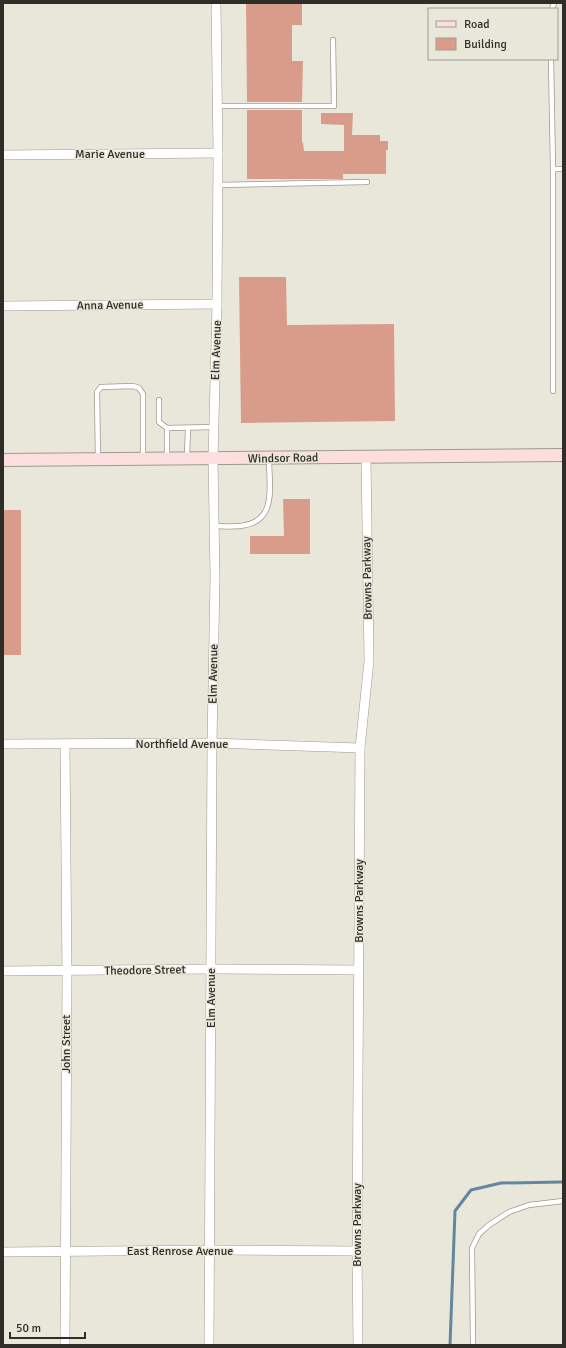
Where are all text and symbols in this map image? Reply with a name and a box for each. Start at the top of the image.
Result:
legend [428,8,558,60]
text: Road [464,17,490,32]
text: Building [464,37,507,52]
street label: Marie Avenue [75,147,145,162]
street label: Anna Avenue [77,297,143,314]
street label: Elm Avenue [208,320,225,380]
street label: Windsor Road [248,450,318,467]
street label: Browns Parkway [359,536,376,620]
street label: Elm Avenue [205,644,222,704]
street label: Northfield Avenue [136,737,228,752]
street label: Browns Parkway [352,859,367,943]
street label: Theodore Street [104,962,186,979]
street label: Elm Avenue [204,968,219,1028]
street label: John Street [59,1015,74,1073]
street label: Browns Parkway [350,1183,365,1267]
street label: East Renrose Avenue [127,1244,233,1259]
scale bar [10,1314,85,1340]
text: 50 m [16,1321,41,1336]

